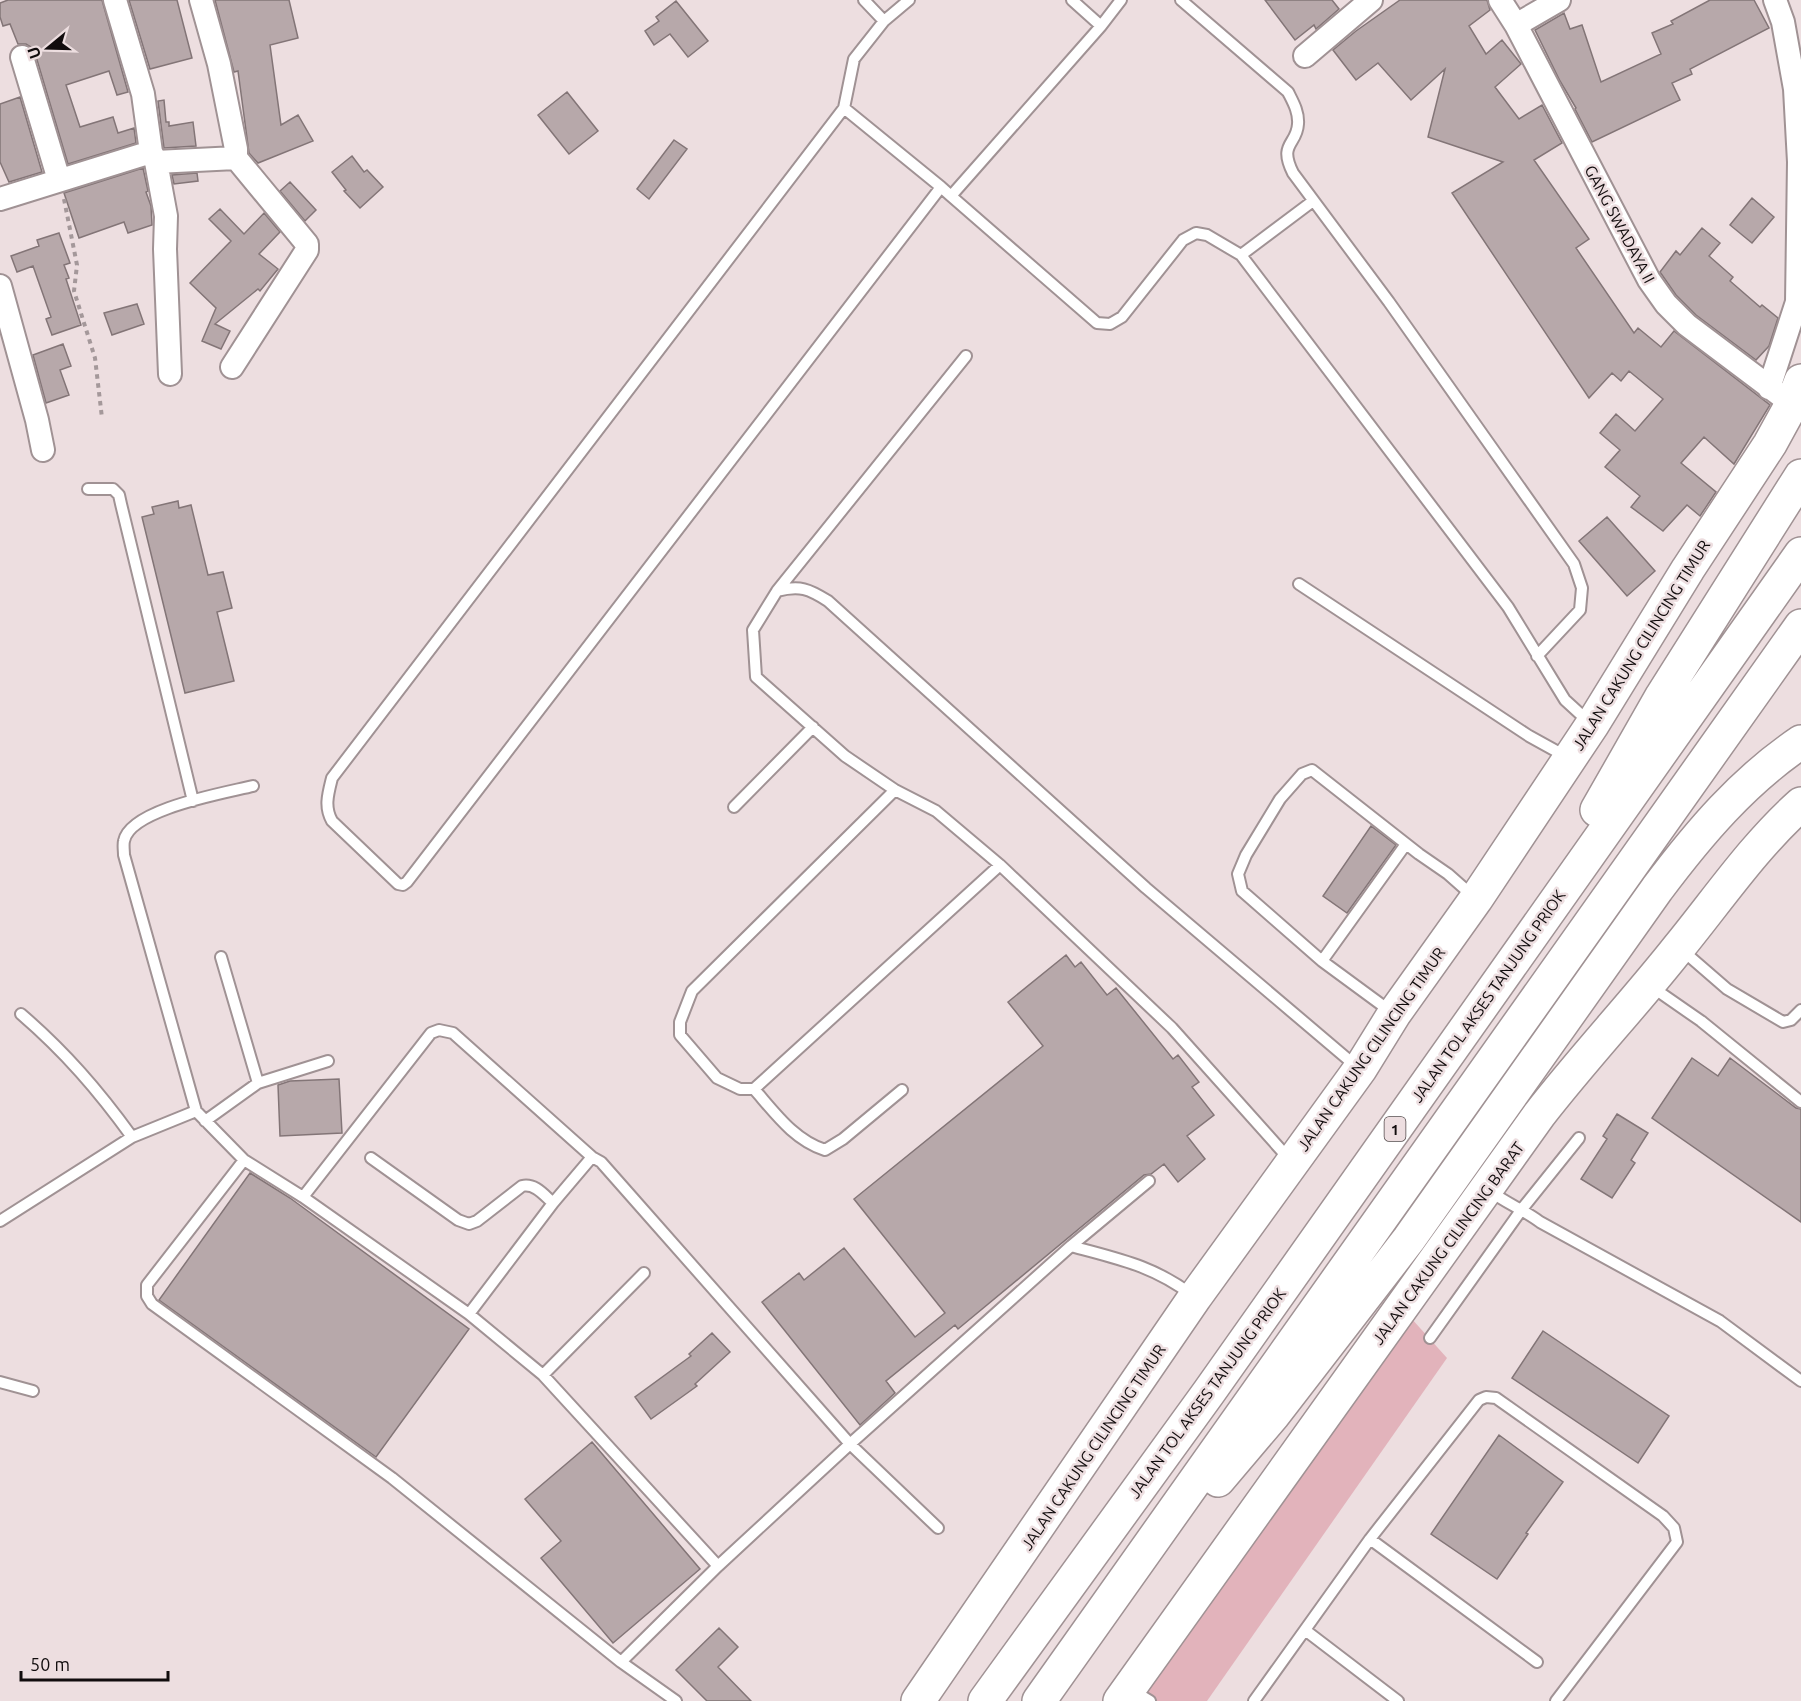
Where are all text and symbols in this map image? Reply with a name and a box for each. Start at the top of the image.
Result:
north arrow [18,18,78,78]
text: U [23,45,44,61]
street label: GANG SWADAYA II [1581,162,1659,286]
street label: JALAN CAKUNG CILINCING TIMUR [1569,537,1713,753]
street label: JALAN TOL AKSES TANJUNG PRIOK [1408,886,1569,1106]
street label: JALAN CAKUNG CILINCING TIMUR [1294,944,1448,1154]
road number: 1 [1384,1117,1406,1141]
street label: JALAN CAKUNG CILINCING BARAT [1368,1138,1528,1348]
street label: JALAN TOL AKSES TANJUNG PRIOK [1125,1284,1289,1501]
street label: JALAN CAKUNG CILINCING TIMUR [1017,1341,1169,1553]
scale bar [21,1644,168,1682]
text: 50 m [30,1654,70,1674]

